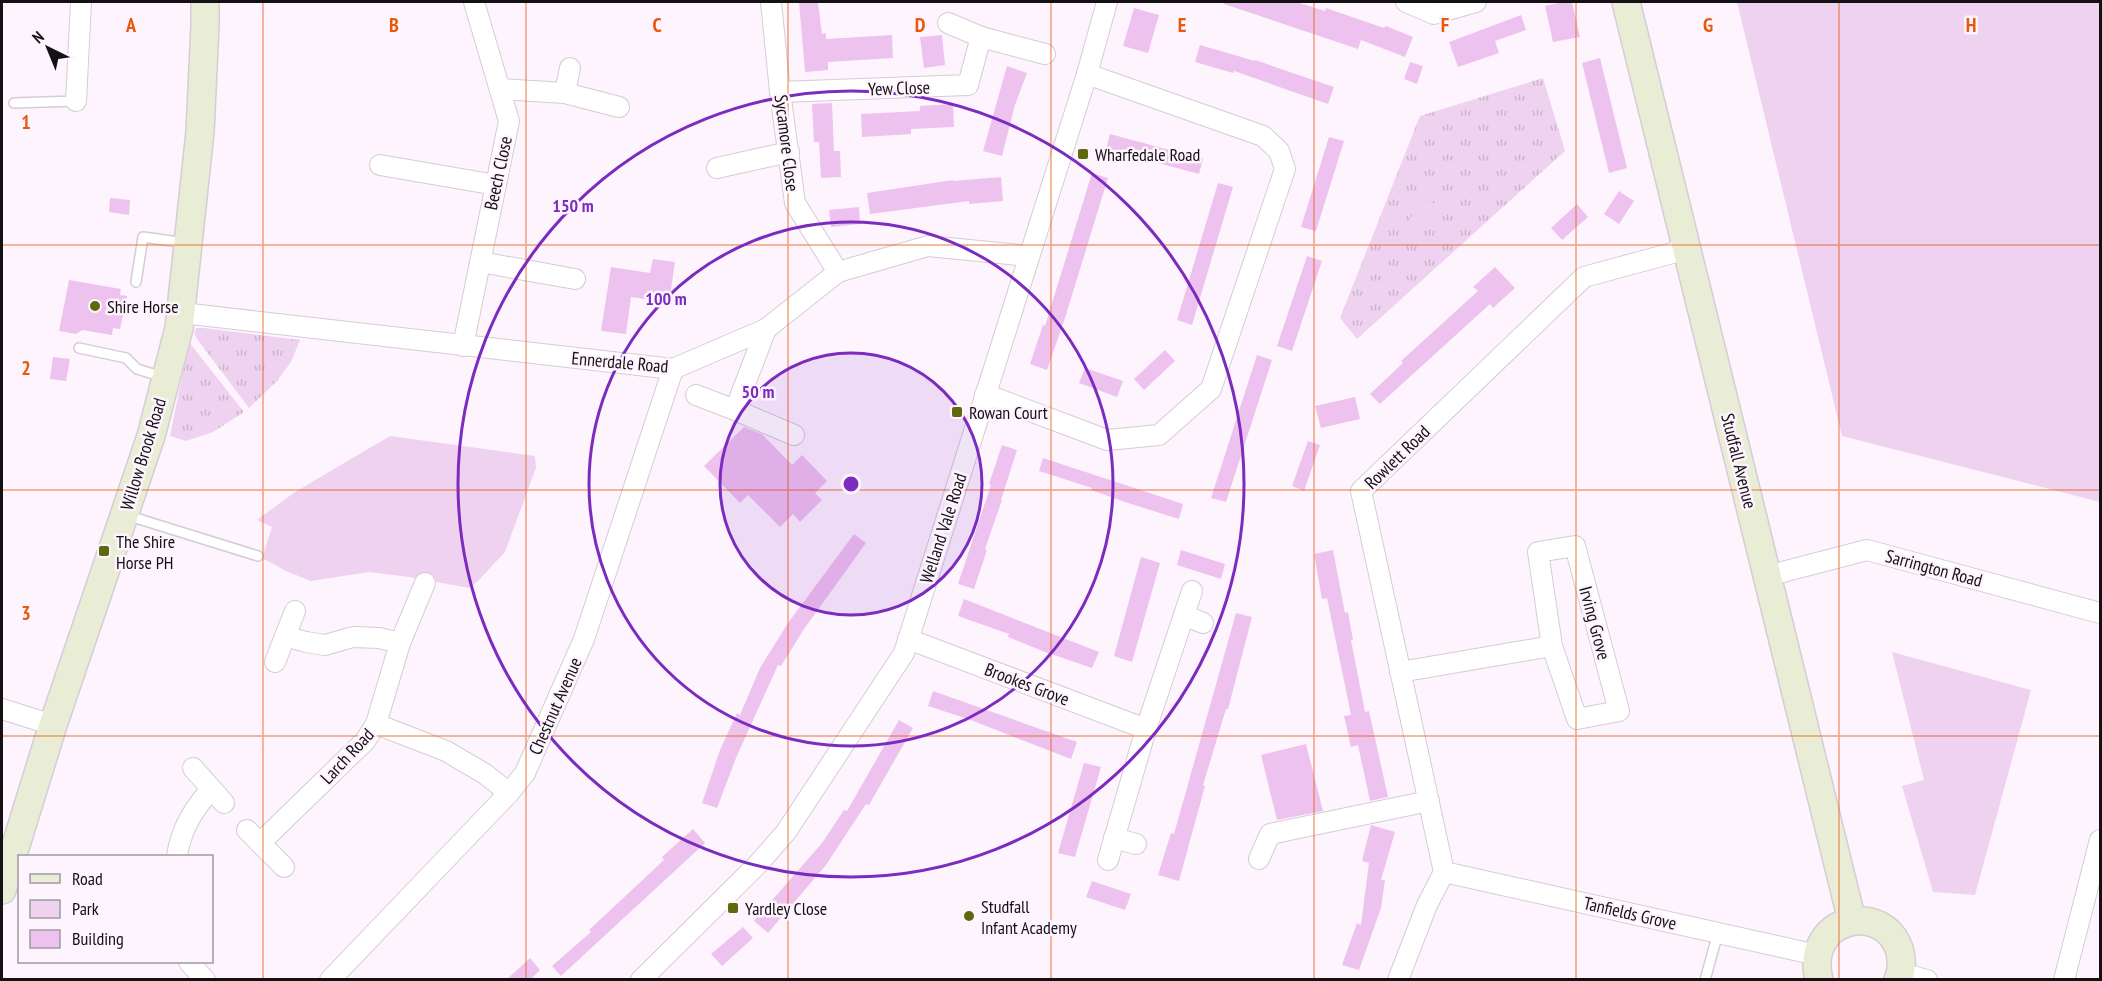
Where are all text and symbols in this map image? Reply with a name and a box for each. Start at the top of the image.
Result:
text: A [125,12,137,38]
text: B [389,12,399,38]
text: C [652,12,662,38]
text: D [915,12,926,38]
text: E [1178,12,1186,38]
text: F [1441,12,1449,38]
text: G [1703,12,1713,38]
text: H [1966,12,1976,38]
north arrow [18,18,78,78]
text: N [28,27,48,47]
street label: Yew Close [868,75,930,101]
street label: Sycamore Close [770,93,804,193]
text: 1 [21,109,31,135]
street label: Beech Close [479,134,517,212]
place label: Wharfedale Road [1095,143,1200,166]
marker: Wharfedale Road [1076,147,1090,161]
text: 150 m [552,194,594,217]
text: 100 m [645,287,687,310]
place label: Shire Horse [107,295,179,318]
marker: Shire Horse [88,299,102,313]
street label: Ennerdale Road [571,346,669,378]
text: 2 [21,355,31,381]
text: 50 m [742,380,774,403]
street label: Willow Brook Road [115,395,171,513]
place label: Rowan Court [969,401,1048,424]
marker: Rowan Court [950,405,964,419]
street label: Studfall Avenue [1716,411,1762,511]
street label: Rowlett Road [1359,420,1435,494]
street label: Welland Vale Road [914,470,972,586]
centre of rings [841,474,861,494]
place label: The Shire Horse PH [116,530,175,574]
marker: The Shire Horse PH [97,544,111,558]
street label: Sarrington Road [1883,544,1985,592]
street label: Irving Grove [1574,584,1616,662]
text: 3 [21,600,31,626]
street label: Chestnut Avenue [523,654,587,758]
street label: Brookes Grove [981,657,1073,711]
street label: Larch Road [315,723,379,789]
legend [18,855,213,963]
text: Road [72,867,103,890]
street label: Tanfields Grove [1581,891,1679,935]
place label: Studfall Infant Academy [981,895,1077,939]
text: Park [72,897,99,920]
place label: Yardley Close [745,897,827,920]
marker: Yardley Close [726,901,740,915]
marker: Studfall Infant Academy [962,909,976,923]
text: Building [72,927,124,950]

